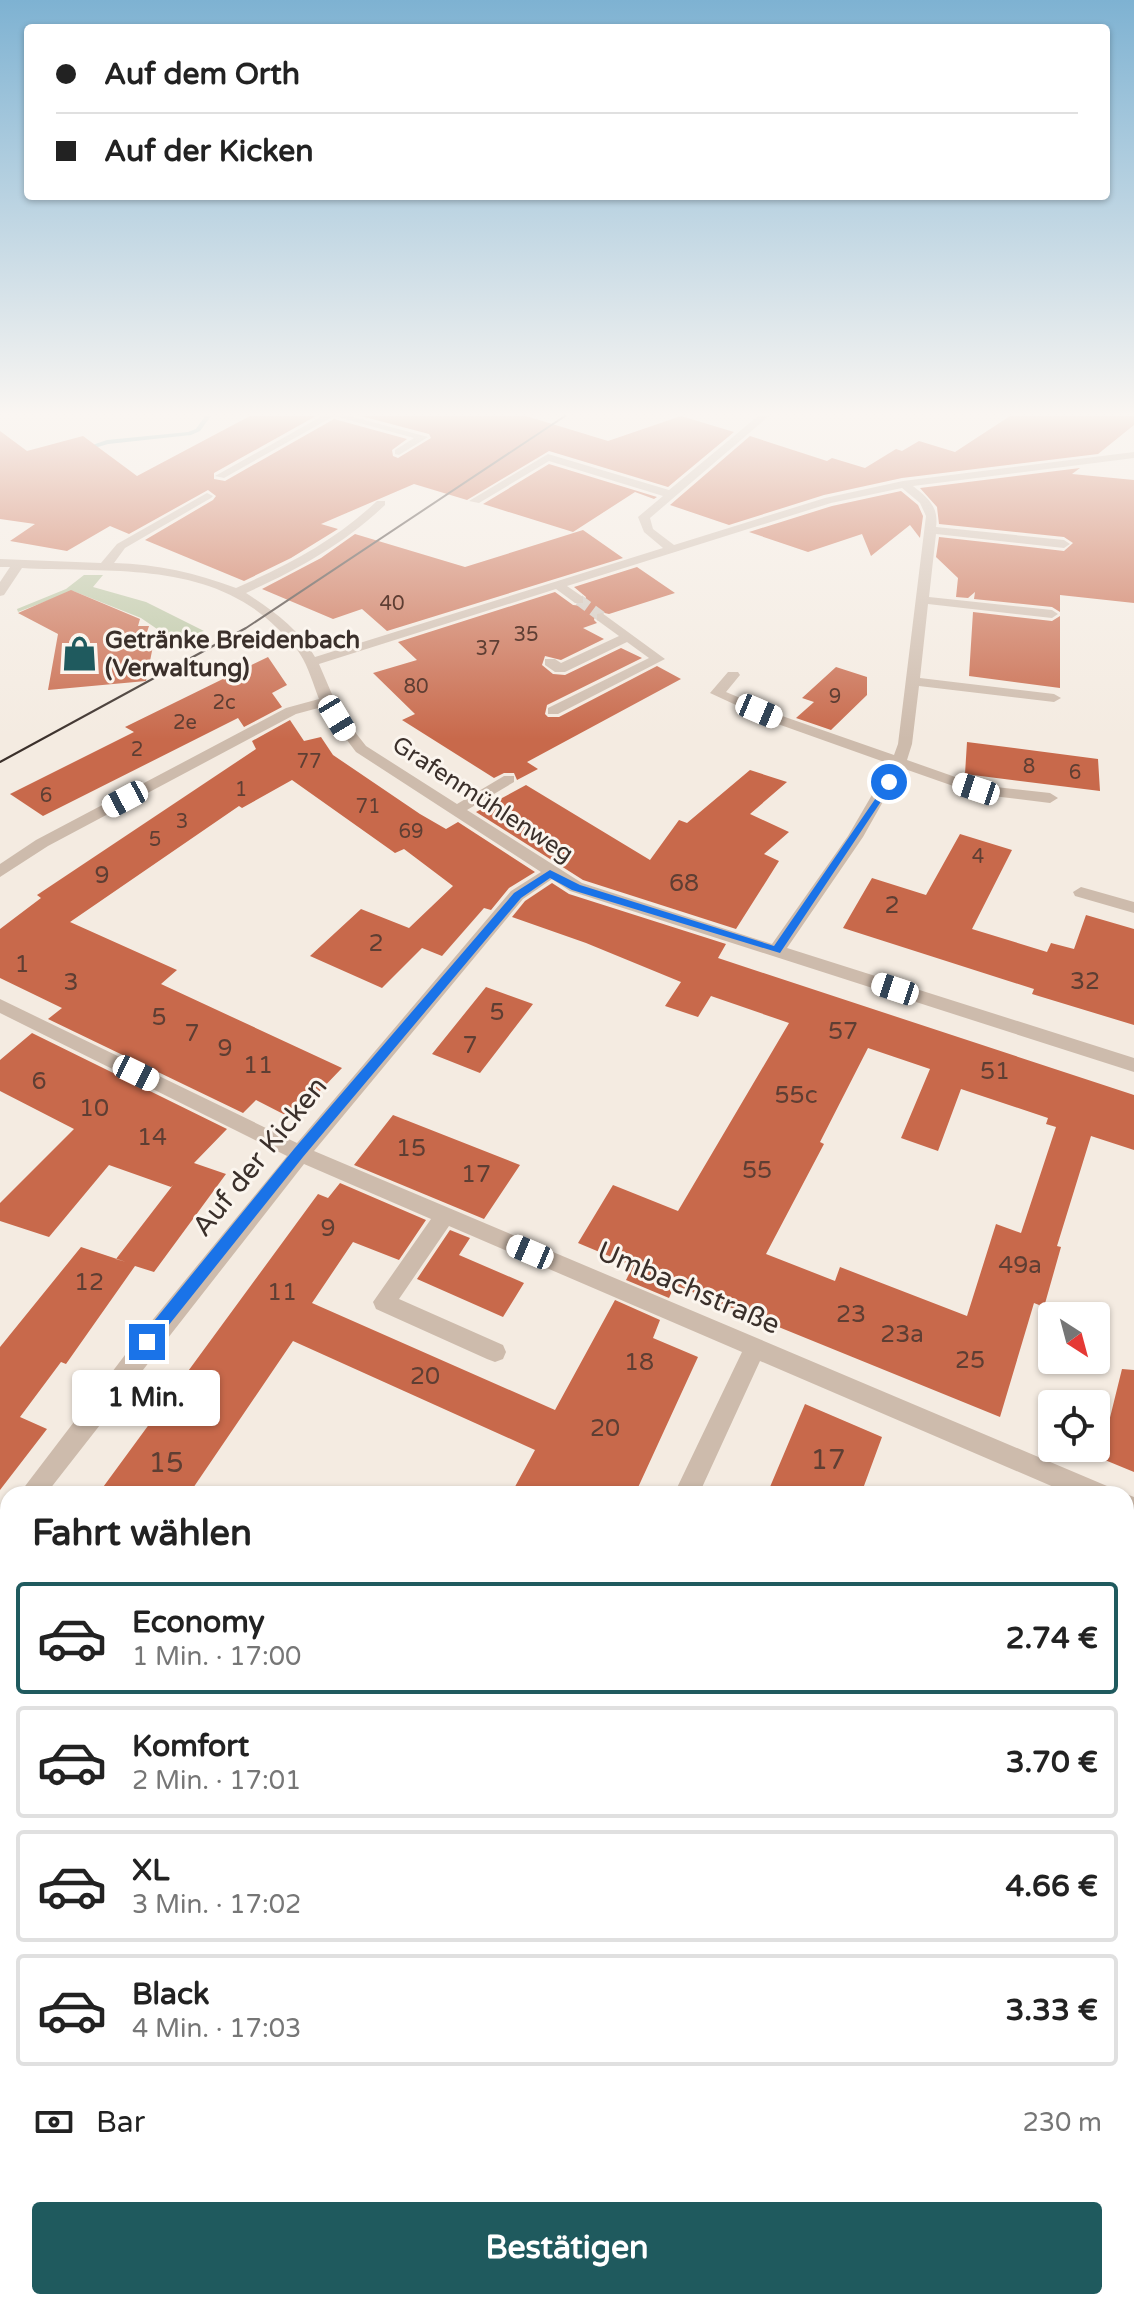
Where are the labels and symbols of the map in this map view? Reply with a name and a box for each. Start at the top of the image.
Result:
house number: 40 [379,592,405,616]
house number: 35 [513,623,539,647]
place label: Getränke Breidenbach (Verwaltung) [105,626,360,683]
shop icon: Getränke Breidenbach (Verwaltung) [60,635,98,673]
house number: 37 [475,637,501,661]
house number: 80 [403,675,429,699]
house number: 9 [829,685,841,709]
house number: 2c [212,691,236,715]
car [314,691,360,745]
car [732,691,786,731]
house number: 2e [173,711,197,735]
street label: Grafenmühlenweg [387,730,579,869]
house number: 2 [131,738,143,762]
house number: 77 [296,750,322,774]
house number: 8 [1023,755,1035,779]
house number: 6 [1069,761,1081,785]
route start [871,764,907,800]
car [949,770,1003,808]
car [98,777,152,821]
house number: 1 [235,778,247,802]
house number: 6 [40,784,52,808]
house number: 71 [355,795,381,819]
house number: 3 [176,810,188,834]
house number: 69 [398,820,424,844]
house number: 5 [149,828,161,852]
house number: 4 [972,845,984,869]
house number: 9 [94,861,110,890]
house number: 68 [669,869,699,898]
house number: 2 [884,891,900,920]
house number: 2 [368,929,384,958]
house number: 1 [14,950,30,979]
house number: 32 [1070,967,1100,996]
house number: 3 [63,968,79,997]
car [868,970,922,1008]
house number: 5 [489,998,505,1027]
house number: 5 [151,1003,167,1032]
house number: 57 [828,1017,858,1046]
house number: 7 [184,1019,200,1048]
house number: 7 [462,1031,478,1060]
house number: 9 [217,1034,233,1063]
house number: 11 [243,1051,273,1080]
car [109,1052,163,1094]
house number: 51 [980,1057,1010,1086]
house number: 6 [31,1067,47,1096]
street label: Auf der Kicken [185,1070,335,1243]
house number: 55c [775,1081,817,1110]
house number: 10 [79,1094,109,1123]
house number: 14 [137,1123,167,1152]
house number: 15 [396,1134,426,1163]
house number: 55 [742,1156,772,1185]
house number: 17 [461,1160,491,1189]
house number: 9 [320,1214,336,1243]
car [503,1232,557,1272]
street label: Umbachstraße [592,1234,785,1342]
house number: 49a [998,1251,1042,1280]
house number: 12 [74,1268,104,1297]
house number: 11 [267,1278,297,1307]
house number: 23 [836,1300,866,1329]
north arrow [1038,1302,1110,1374]
house number: 23a [880,1320,924,1349]
route end [129,1324,165,1360]
house number: 25 [955,1346,985,1375]
house number: 18 [624,1348,654,1377]
house number: 20 [410,1362,440,1391]
callout: 1 Min. [73,1370,221,1426]
house number: 20 [590,1414,620,1443]
house number: 17 [810,1443,846,1477]
house number: 15 [148,1446,184,1480]

